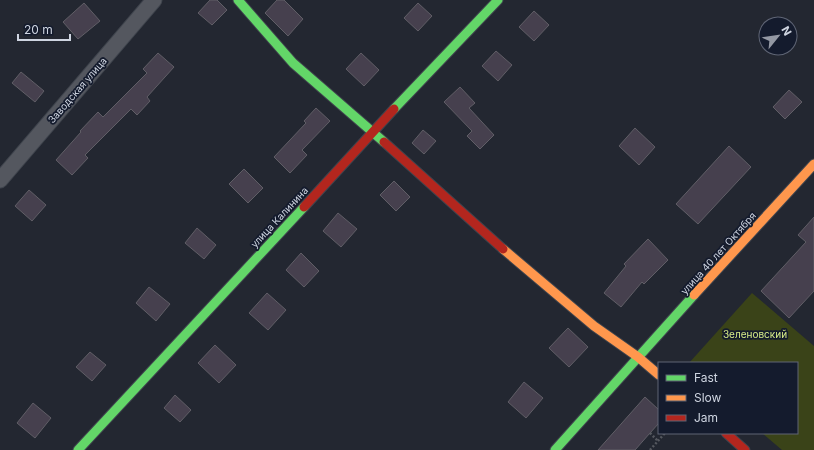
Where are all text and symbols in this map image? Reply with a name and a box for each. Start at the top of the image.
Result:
scale bar [18,16,70,42]
north arrow [758,16,798,56]
text: 20 m [24,22,53,37]
text: N [779,24,795,38]
street label: Заводская улица [45,55,109,125]
street label: улица Калинина [248,184,310,250]
street label: улица 40 лет Октября [678,209,758,297]
park label: Зеленовский [723,328,787,340]
legend [658,362,798,434]
text: Fast [694,370,718,385]
text: Slow [694,390,722,405]
text: Jam [694,410,718,425]

